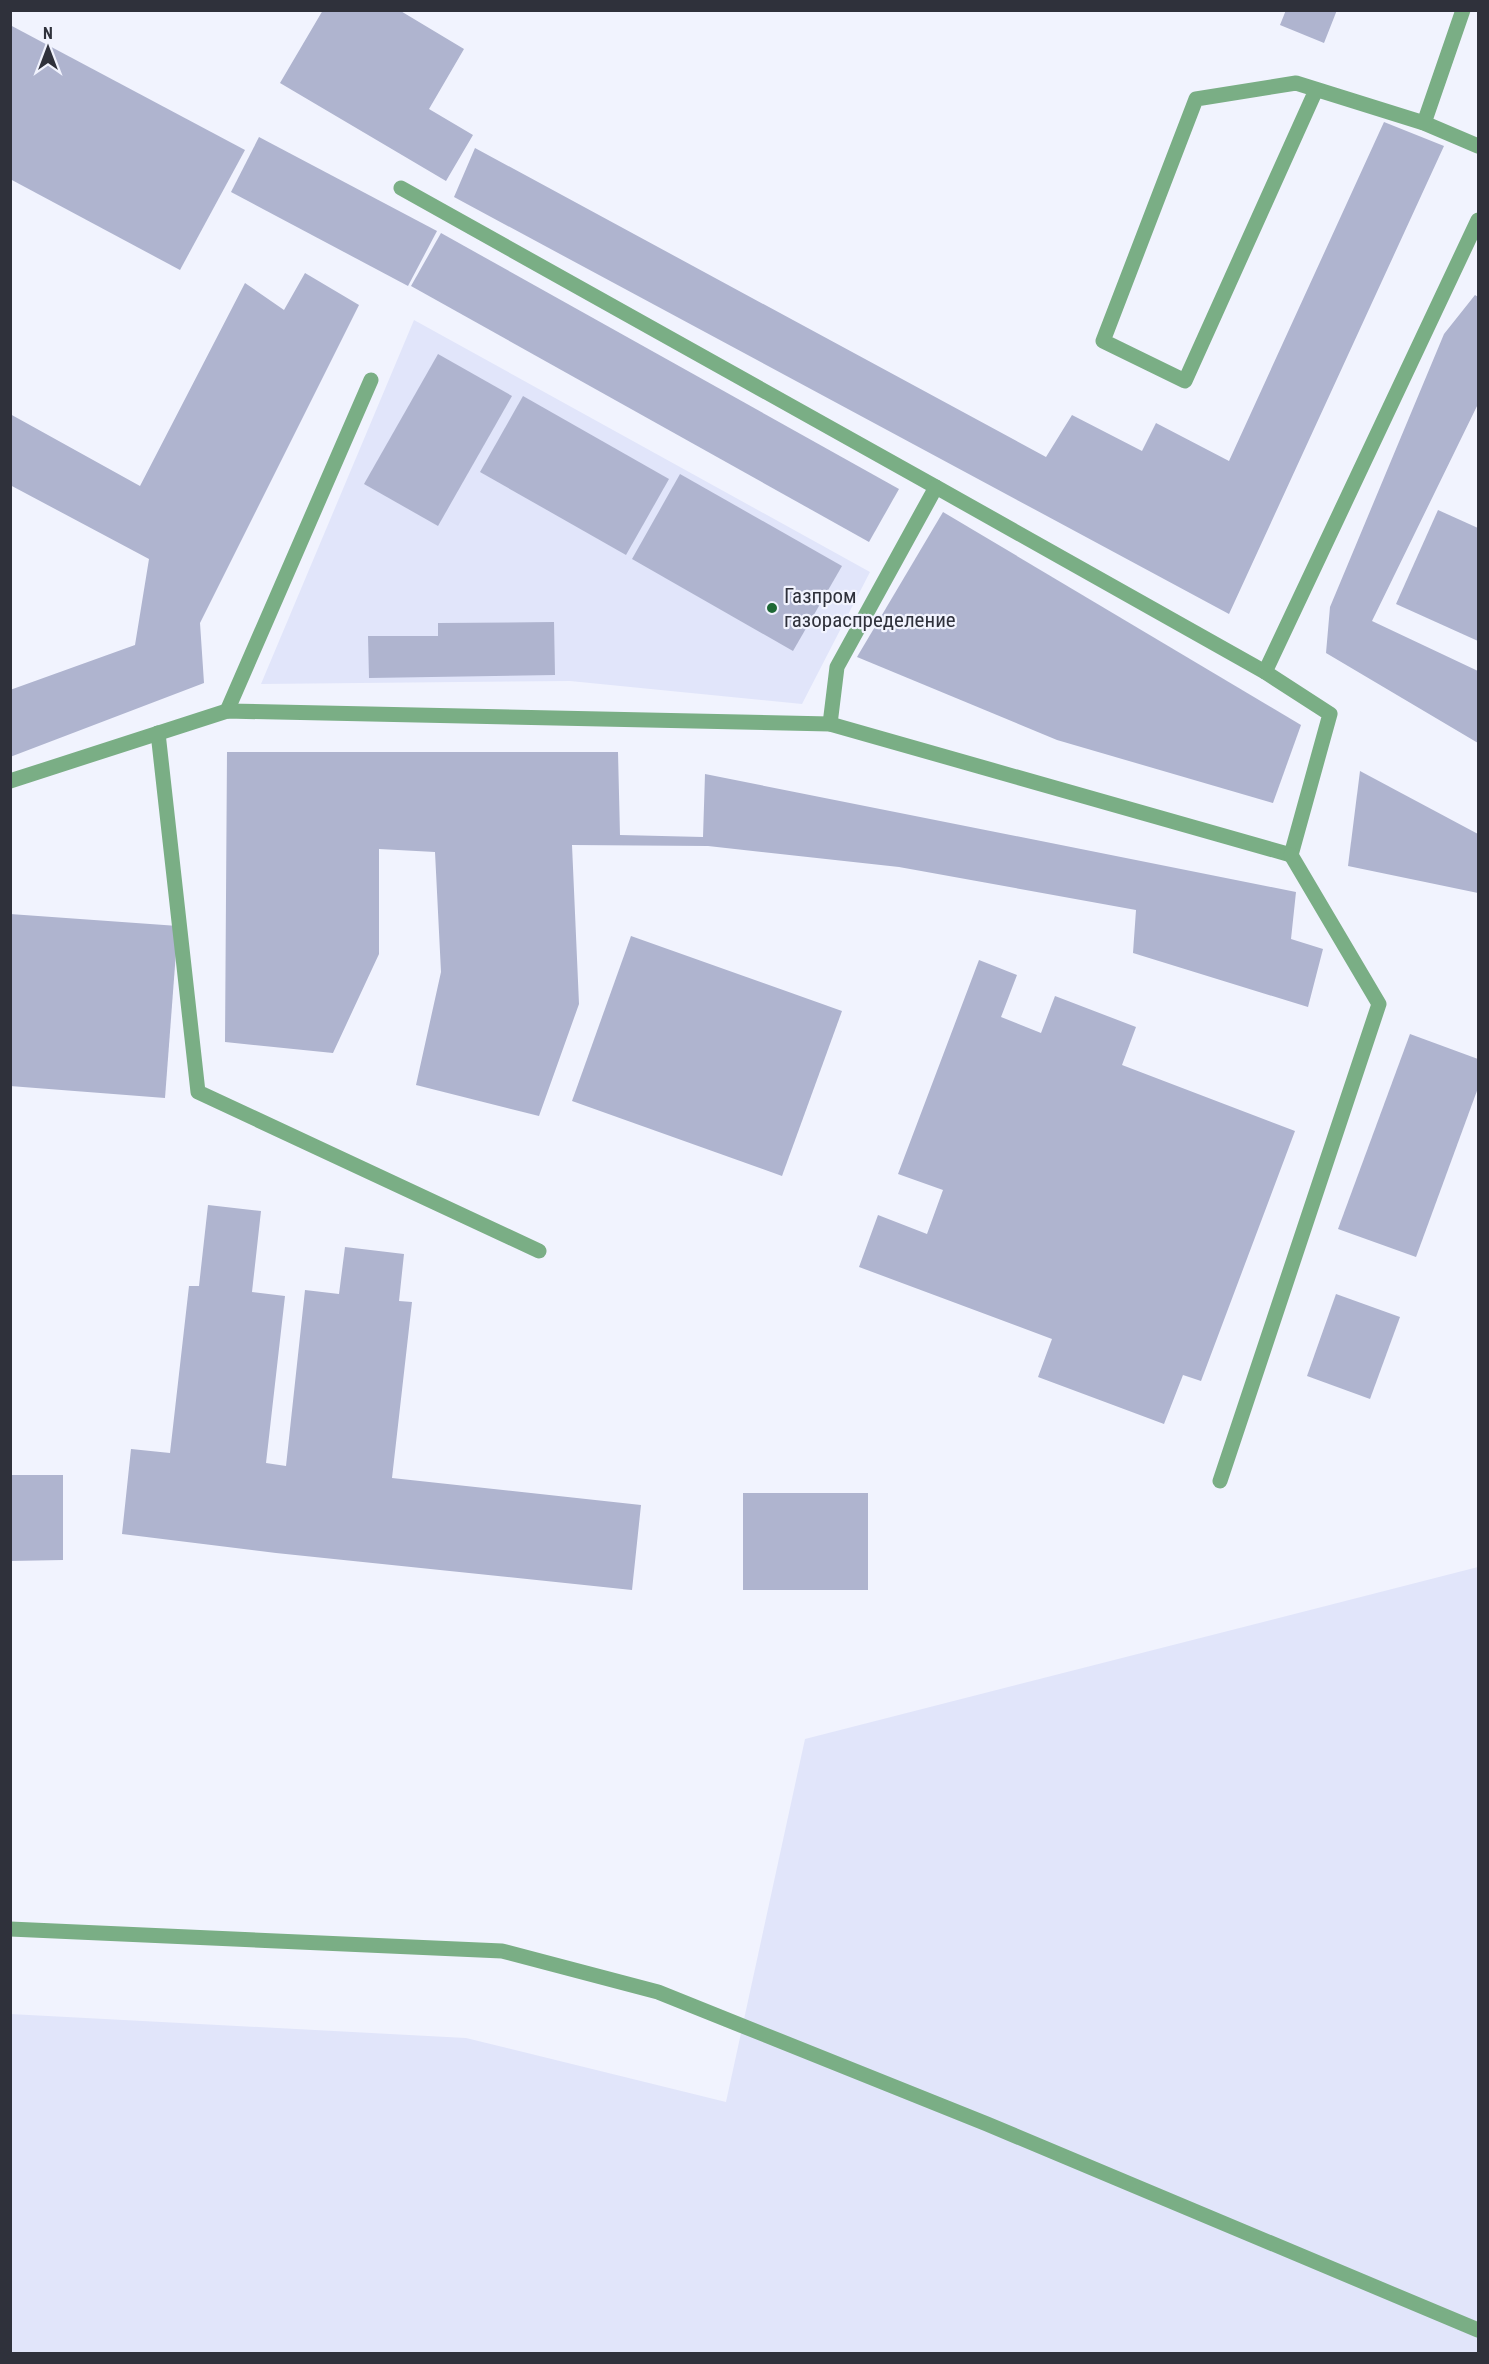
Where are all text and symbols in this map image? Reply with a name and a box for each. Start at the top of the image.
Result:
north arrow [18,18,78,78]
text: N [43,24,53,43]
place label: Газпром газораспределение [784,584,956,632]
marker: Газпром газораспределение [765,601,779,615]

